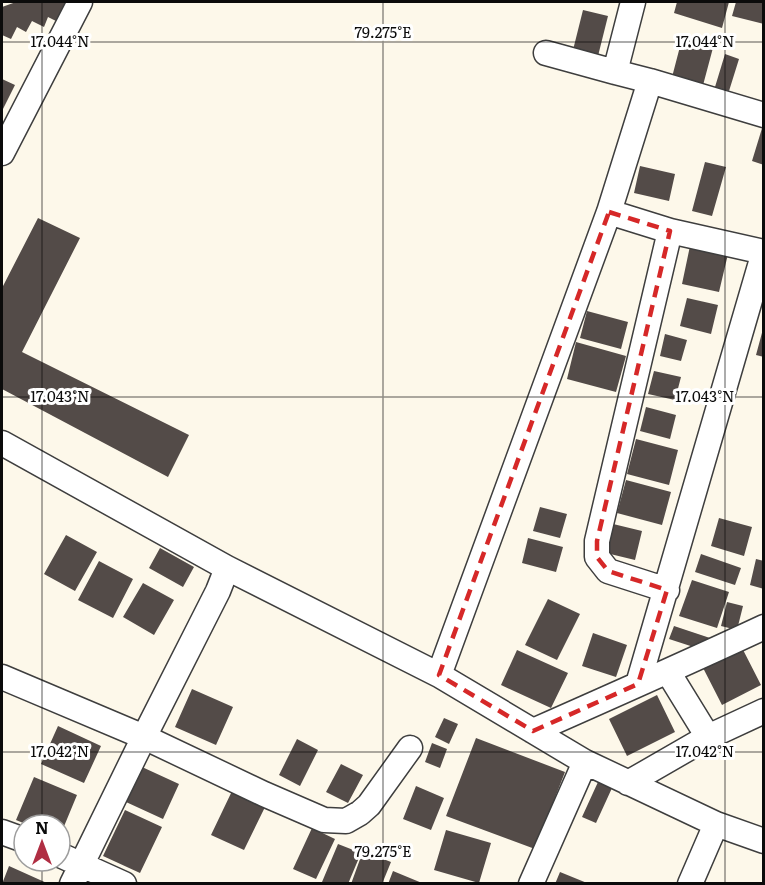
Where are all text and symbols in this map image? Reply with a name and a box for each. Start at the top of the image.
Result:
text: 79.275°E [354,20,412,43]
text: 17.044°N [30,29,90,52]
text: 17.044°N [675,29,735,52]
text: 17.043°N [30,384,90,407]
text: 17.043°N [675,384,735,407]
text: 17.042°N [31,739,89,762]
text: 17.042°N [676,739,734,762]
north arrow [12,813,72,873]
text: N [35,815,49,839]
text: 79.275°E [354,839,412,862]

